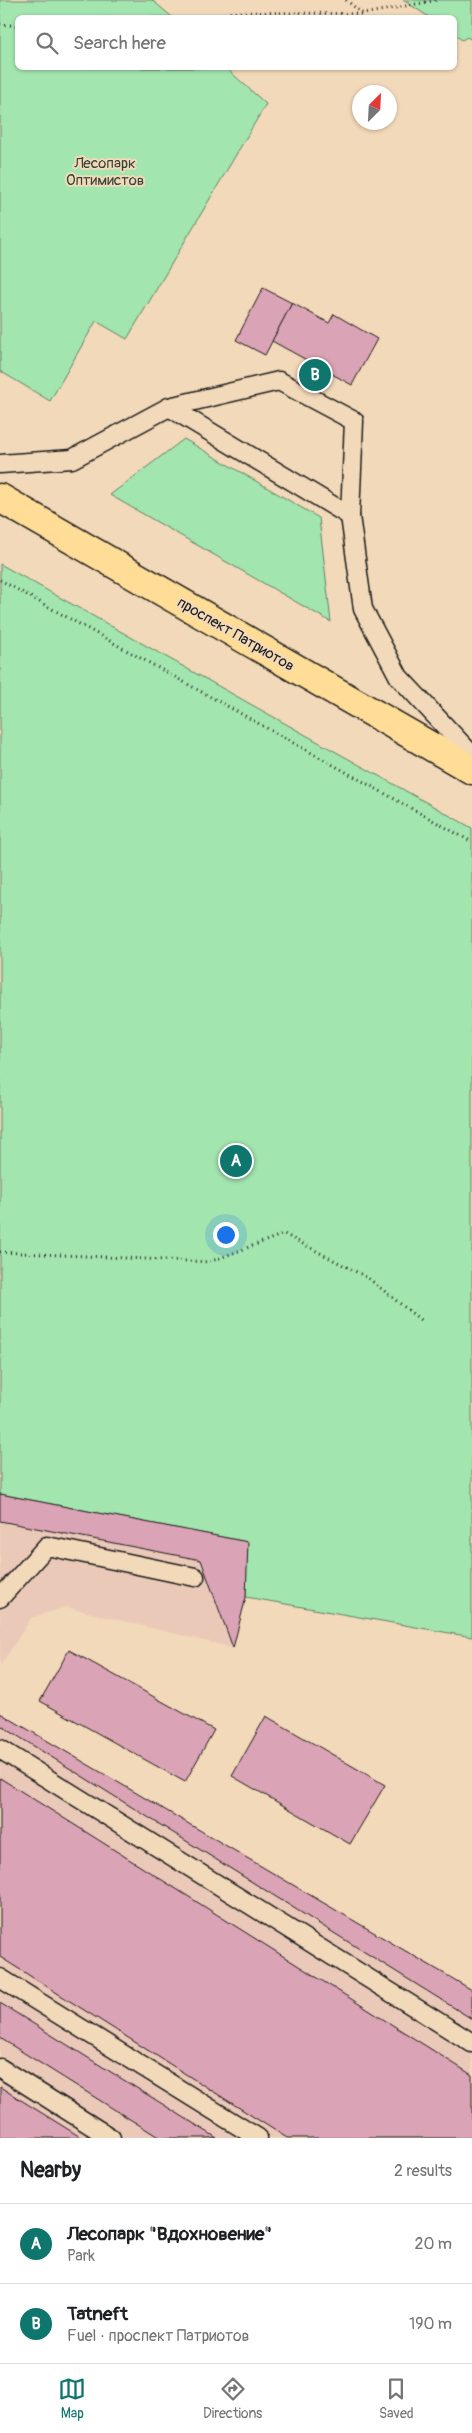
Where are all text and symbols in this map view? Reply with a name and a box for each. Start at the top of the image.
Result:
search box [15,15,457,70]
icon: search [33,29,61,57]
text: Search here [73,31,166,55]
north arrow [352,85,397,130]
park label: Лесопарк Оптимистов [66,154,144,190]
pin: B [299,356,331,394]
street label: проспект Патриотов [174,593,298,676]
pin: A [220,1142,252,1180]
your location [213,1222,239,1248]
text: Nearby [20,2157,81,2184]
text: 2 results [394,2161,452,2181]
text: Лесопарк "Вдохновение" [67,2222,272,2246]
text: A [31,2234,41,2254]
text: 20 m [414,2234,452,2254]
text: Park [67,2246,95,2266]
text: Tatneft [67,2302,128,2326]
text: B [31,2314,41,2334]
text: 190 m [409,2314,452,2334]
text: Fuel · проспект Патриотов [67,2326,249,2346]
tab: Map [58,2375,86,2422]
tab: Directions [203,2375,262,2422]
tab: Saved [379,2375,414,2422]

